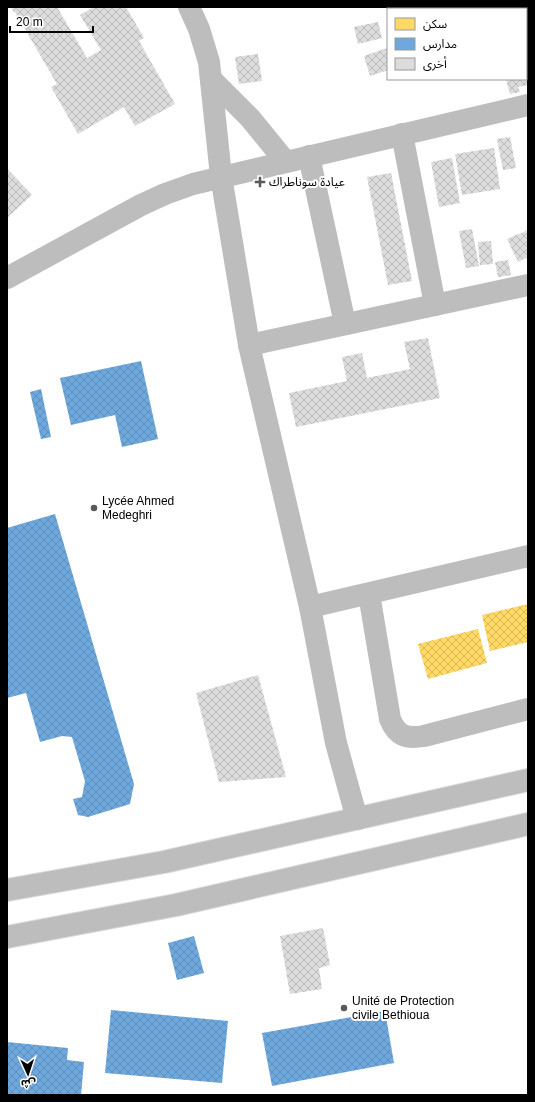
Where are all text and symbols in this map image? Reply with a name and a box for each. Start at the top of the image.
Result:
scale bar [10,8,93,34]
legend [387,8,527,80]
text: 20 m [16,15,43,29]
text: سكن [423,17,447,31]
text: مدارس [423,37,457,51]
text: أخرى [423,56,447,71]
place label: عيادة سوناطراك [269,175,345,189]
marker: عيادة سوناطراك [254,176,266,188]
place label: Lycée Ahmed Medeghri [102,494,174,522]
marker: Lycée Ahmed Medeghri [89,503,99,513]
place label: Unité de Protection civile Bethioua [352,994,454,1022]
marker: Unité de Protection civile Bethioua [339,1003,349,1013]
north arrow [8,1054,48,1094]
text: ش [21,1077,36,1090]

